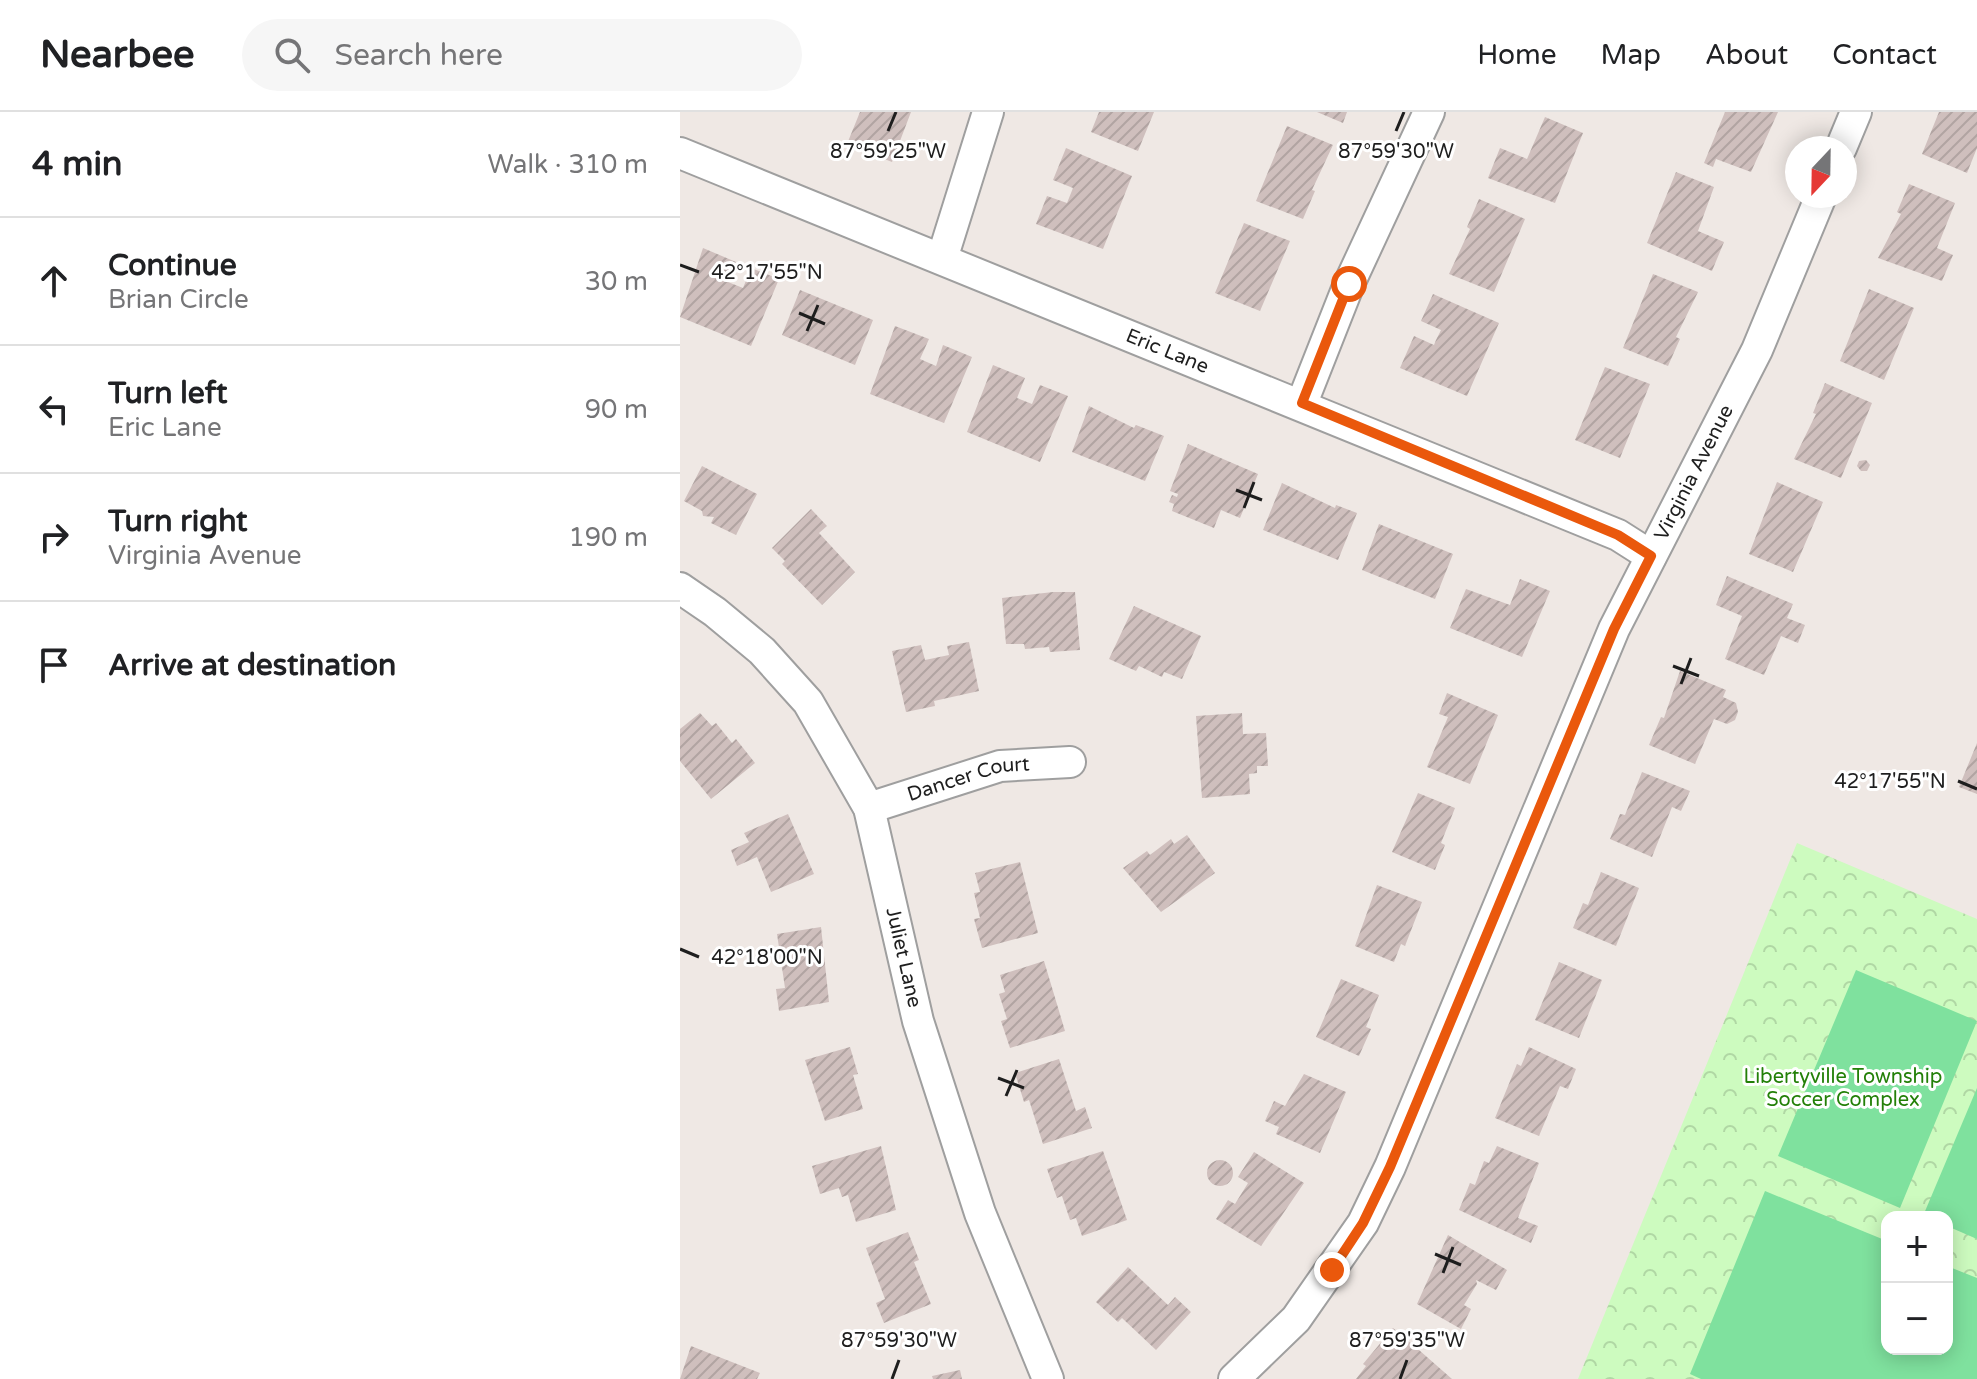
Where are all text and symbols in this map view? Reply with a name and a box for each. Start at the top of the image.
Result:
search box [242,19,802,91]
text: Nearbee [40,32,194,78]
icon: search [270,33,314,77]
text: Search here [334,37,503,74]
text: Home [1477,38,1557,72]
text: Map [1601,38,1661,72]
text: About [1705,38,1788,72]
text: Contact [1832,38,1937,72]
north arrow [1785,136,1857,208]
text: 87°59'25"W [830,140,946,164]
text: 87°59'30"W [1338,140,1454,164]
text: 4 min [32,144,123,185]
text: Walk · 310 m [488,149,648,180]
text: Continue [108,247,237,284]
icon: ahead [32,259,76,303]
text: 42°17'55"N [711,261,823,285]
text: 30 m [585,266,648,297]
route start [1331,266,1367,302]
text: Brian Circle [108,284,249,315]
street label: Eric Lane [1122,324,1212,379]
text: Turn left [108,375,227,412]
icon: left [32,387,76,431]
text: 90 m [585,394,648,425]
street label: Virginia Avenue [1650,401,1739,544]
text: Eric Lane [108,412,222,443]
text: Turn right [108,503,248,540]
icon: right [32,515,76,559]
text: 190 m [568,522,648,553]
text: Virginia Avenue [108,540,301,571]
icon: arrive [32,643,76,687]
text: Arrive at destination [108,647,396,684]
street label: Dancer Court [904,752,1031,807]
text: 42°17'55"N [1834,770,1946,794]
street label: Juliet Lane [880,905,927,1010]
text: 42°18'00"N [711,946,823,970]
park label: Libertyville Township Soccer Complex [1744,1065,1942,1112]
map controls [1881,1211,1953,1355]
button: + [1881,1211,1953,1283]
route end [1314,1252,1350,1288]
button: − [1881,1283,1953,1355]
text: 87°59'30"W [841,1329,957,1353]
text: 87°59'35"W [1349,1329,1465,1353]

